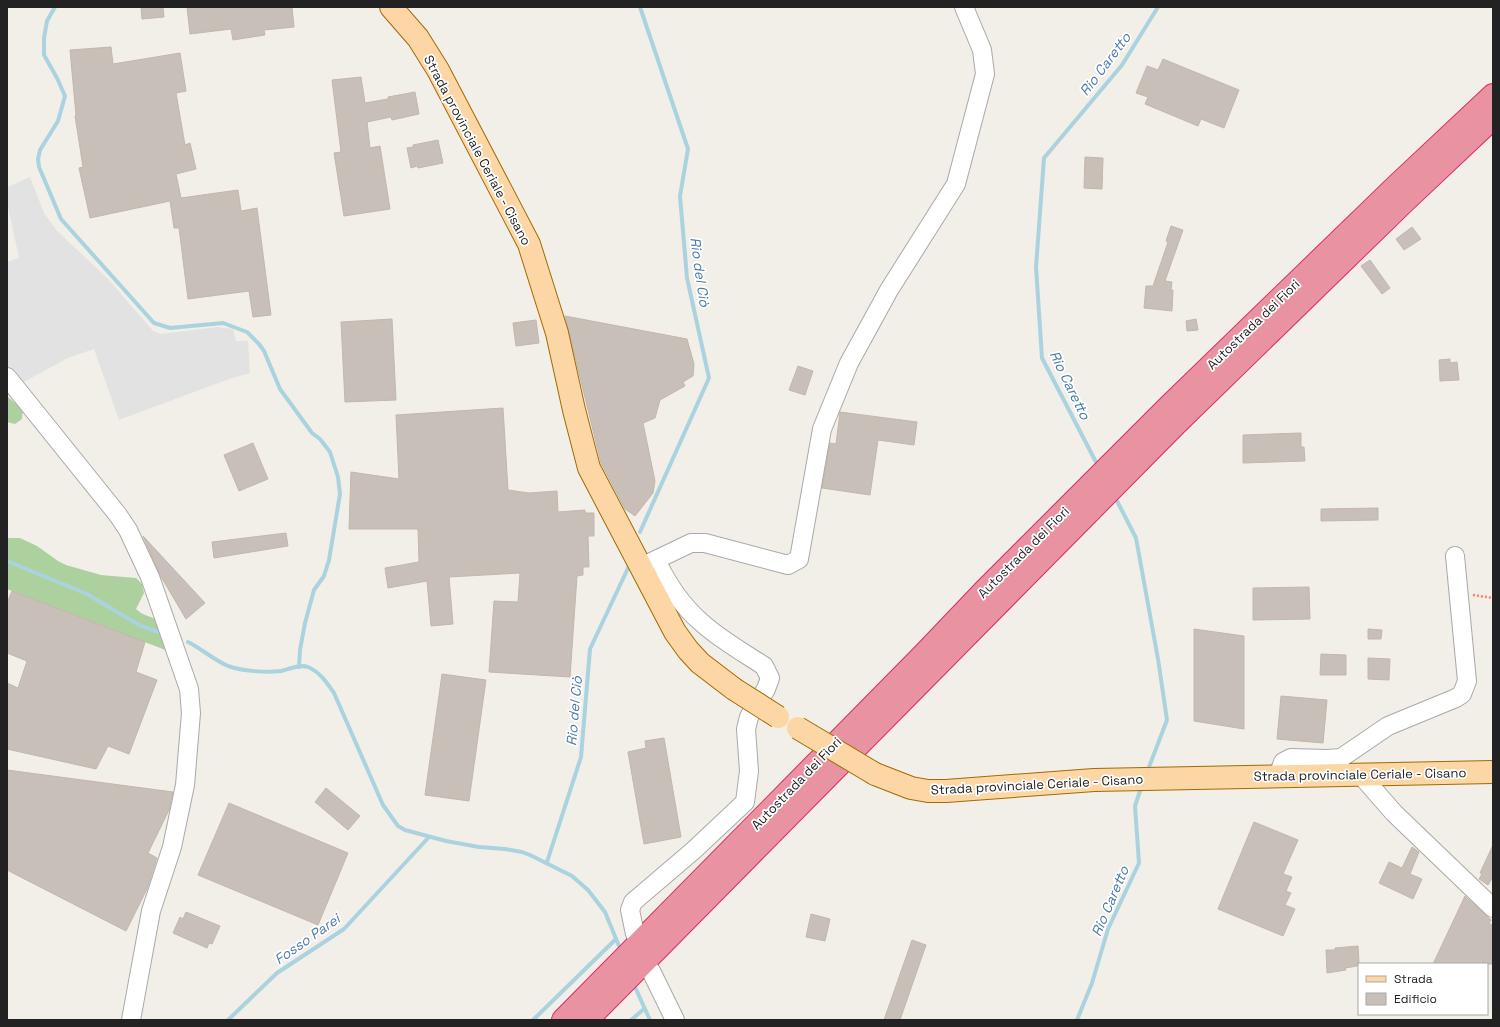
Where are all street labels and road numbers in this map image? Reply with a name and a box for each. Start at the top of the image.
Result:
street label: Strada provinciale Ceriale - Cisano [420,52,535,248]
street label: Autostrada dei Fiori [1203,276,1303,373]
street label: Autostrada dei Fiori [974,503,1073,602]
street label: Autostrada dei Fiori [748,733,845,833]
street label: Strada provinciale Ceriale - Cisano [1253,764,1467,785]
street label: Strada provinciale Ceriale - Cisano [930,770,1144,799]

